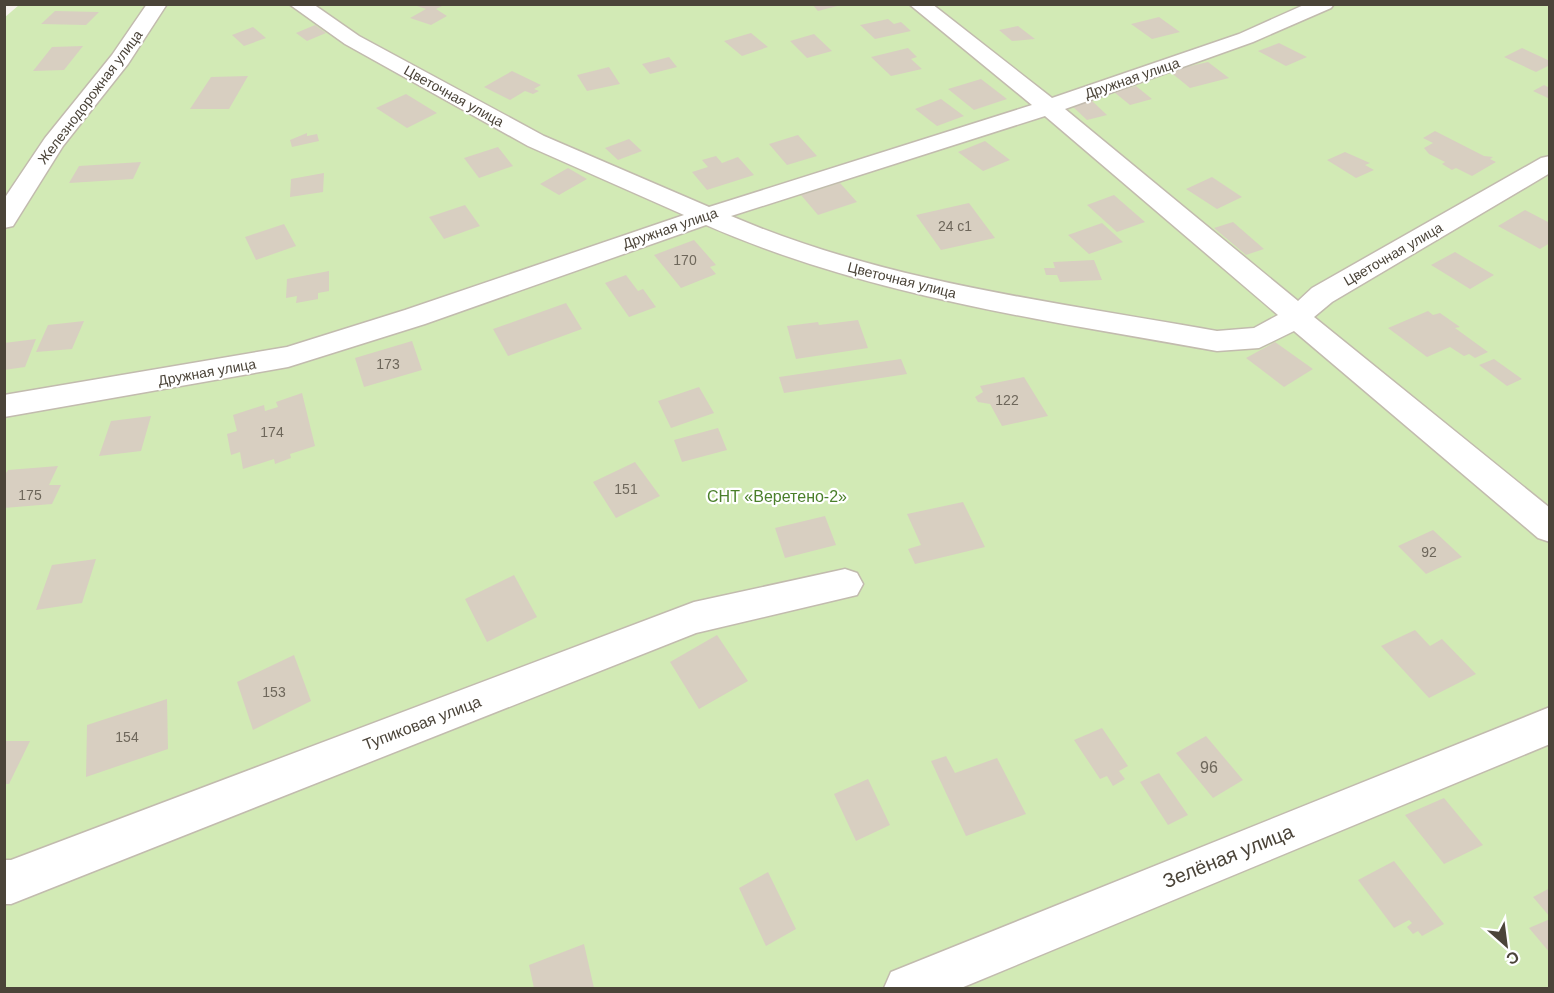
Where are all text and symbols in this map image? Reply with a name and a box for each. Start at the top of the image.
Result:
street label: Железнодорожная улица [34,27,146,167]
street label: Дружная улица [1083,54,1182,102]
street label: Цветочная улица [401,62,507,130]
street label: Дружная улица [621,204,720,252]
house number: 24 с1 [938,218,972,234]
street label: Цветочная улица [1341,219,1445,289]
house number: 170 [673,252,697,268]
street label: Цветочная улица [846,259,958,301]
street label: Дружная улица [157,355,257,388]
house number: 173 [376,356,400,372]
house number: 122 [995,392,1019,408]
house number: 174 [260,424,284,440]
house number: 151 [614,481,638,497]
house number: 175 [18,487,42,503]
park label: СНТ «Веретено-2» [707,488,847,505]
house number: 92 [1421,544,1437,560]
house number: 153 [262,684,286,700]
street label: Тупиковая улица [361,693,483,753]
house number: 154 [115,729,139,745]
house number: 96 [1200,759,1218,776]
street label: Зелёная улица [1159,819,1297,892]
north arrow [1476,915,1536,975]
text: С [1503,948,1522,968]

